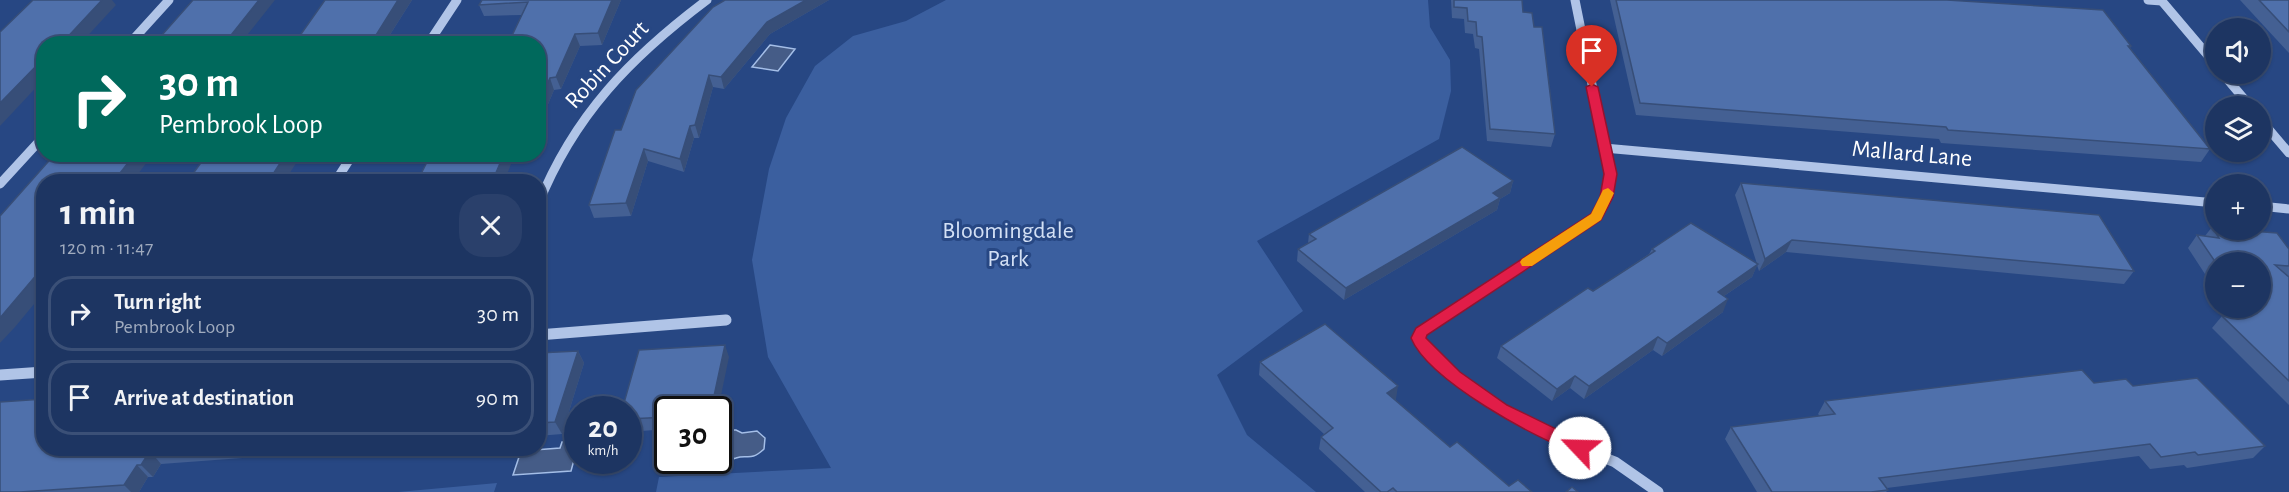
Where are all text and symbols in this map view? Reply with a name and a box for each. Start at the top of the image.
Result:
street label: Robin Court [561,16,653,113]
map controls [2205,18,2271,318]
button: sound [2205,18,2271,84]
pin [1566,25,1617,87]
icon: arrive [1575,34,1608,67]
icon: right [60,60,138,138]
text: 30 m [159,62,239,104]
button: layers [2205,96,2271,162]
text: Pembrook Loop [159,111,323,138]
street label: Mallard Lane [1851,137,1973,171]
button: + [2205,174,2271,240]
button: close [459,194,522,257]
text: 1 min [60,195,136,231]
park label: Bloomingdale Park [942,219,1074,271]
text: 120 m · 11:47 [60,238,153,258]
button: − [2205,252,2271,318]
text: Turn right [114,291,201,313]
icon: right [63,297,96,330]
text: 30 m [477,303,519,325]
text: Pembrook Loop [114,317,235,337]
icon: arrive [63,381,96,414]
text: Arrive at destination [114,387,294,409]
text: 90 m [476,387,519,409]
speed limit sign: 30 [654,396,732,474]
text: 20 [588,413,618,443]
position arrow [1548,416,1612,480]
text: km/h [588,443,618,458]

